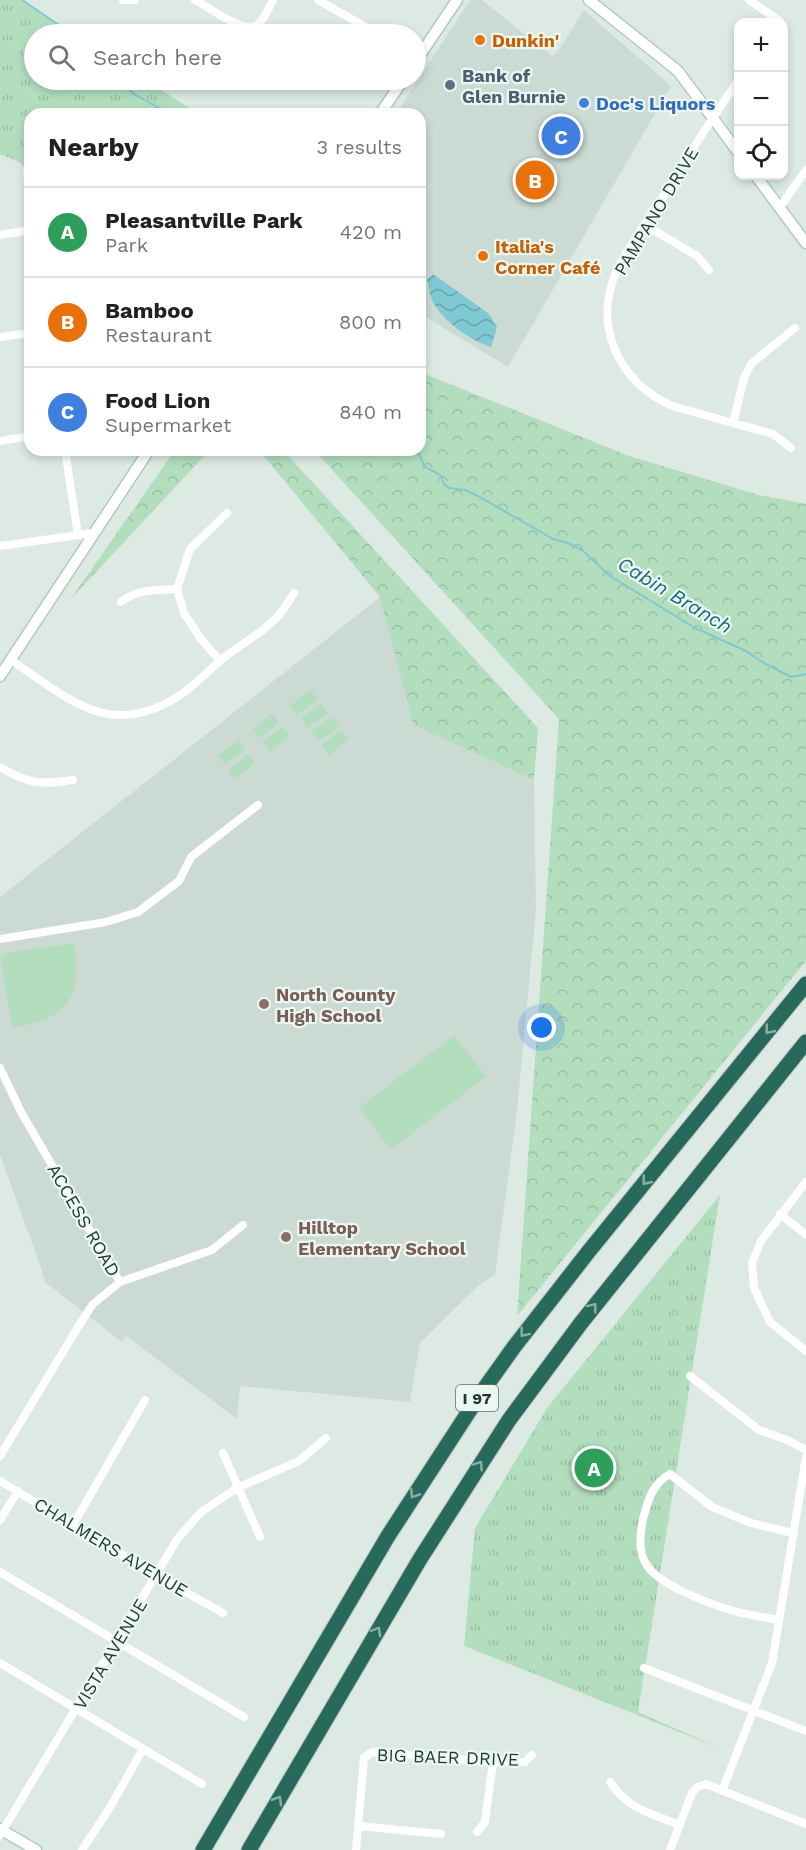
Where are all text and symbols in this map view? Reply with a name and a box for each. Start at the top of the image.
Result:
map controls [734,18,788,180]
button: + [734,18,788,72]
search box [24,24,426,90]
place label: Dunkin' [492,30,559,51]
marker: Dunkin' [473,33,487,47]
icon: search [45,41,78,74]
text: Search here [93,45,222,70]
place label: Bank of Glen Burnie [462,65,566,107]
button: − [734,72,788,126]
marker: Bank of Glen Burnie [443,78,457,92]
place label: Doc's Liquors [596,93,716,114]
marker: Doc's Liquors [577,96,591,110]
pin: C [542,114,580,158]
button: locate [734,126,788,180]
text: Nearby [48,132,139,162]
text: 3 results [317,135,402,159]
street label: PAMPANO DRIVE [610,143,702,279]
pin: B [516,158,554,202]
text: Pleasantville Park [105,208,303,233]
text: A [61,220,74,244]
text: 420 m [340,220,402,244]
text: Park [105,233,148,257]
place label: Italia's Corner Café [495,236,600,278]
marker: Italia's Corner Café [476,249,490,263]
text: Bamboo [105,298,194,323]
text: B [61,310,74,334]
text: 800 m [339,310,402,334]
text: Restaurant [105,323,212,347]
text: Food Lion [105,388,210,413]
text: C [61,400,74,424]
text: 840 m [339,400,402,424]
text: Supermarket [105,413,231,437]
water label: Cabin Branch [613,551,737,639]
place label: North County High School [276,984,396,1026]
marker: North County High School [257,997,271,1011]
your location [527,1013,556,1042]
one-way arrow [765,1023,776,1034]
street label: ACCESS ROAD [43,1160,125,1280]
one-way arrow [642,1174,653,1185]
place label: Hilltop Elementary School [298,1217,466,1259]
marker: Hilltop Elementary School [279,1230,293,1244]
one-way arrow [586,1303,597,1314]
one-way arrow [521,1327,532,1338]
road number: I 97 [456,1385,498,1411]
pin: A [574,1446,614,1490]
one-way arrow [472,1461,483,1472]
one-way arrow [410,1487,421,1498]
street label: CHALMERS AVENUE [30,1493,192,1601]
street label: VISTA AVENUE [69,1595,151,1713]
one-way arrow [370,1627,381,1637]
street label: BIG BAER DRIVE [376,1744,520,1770]
one-way arrow [271,1796,283,1806]

